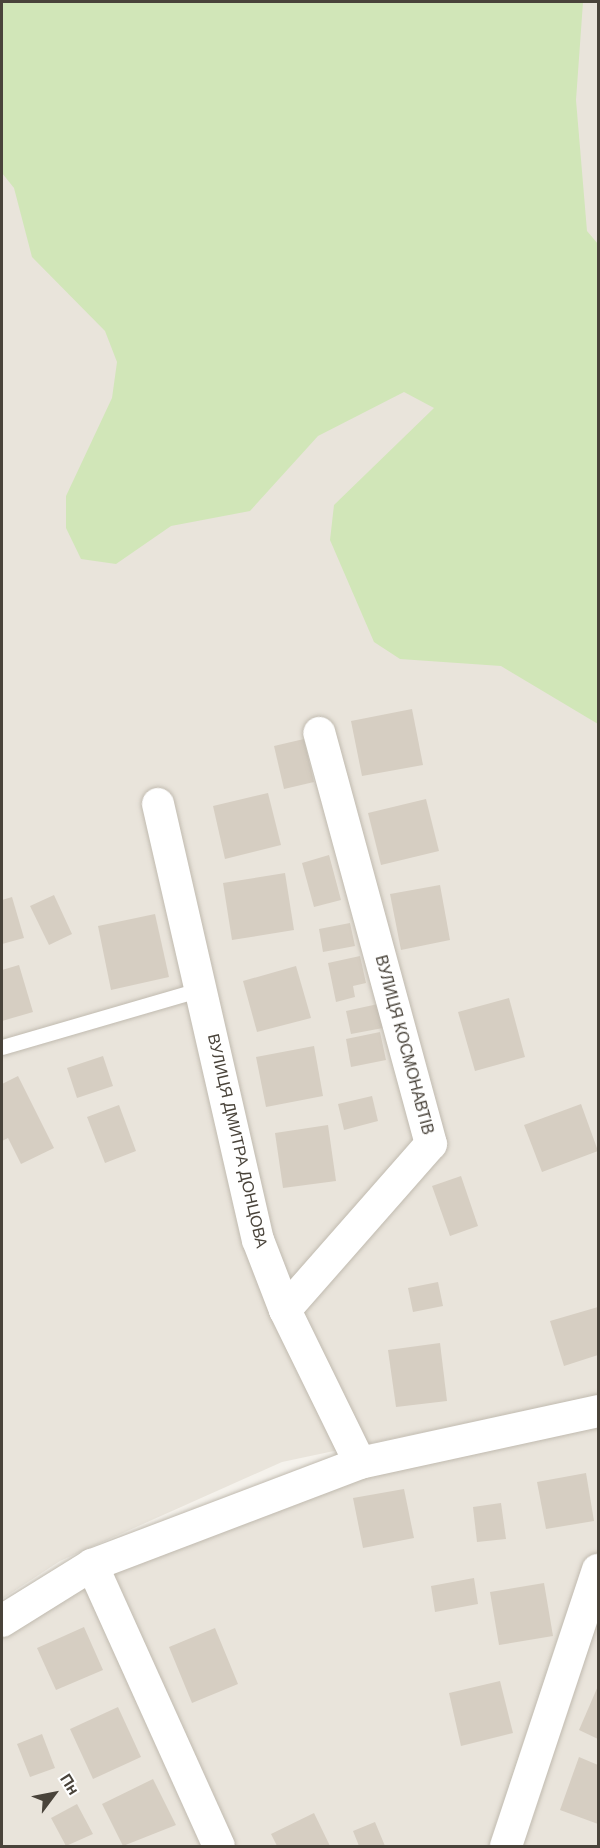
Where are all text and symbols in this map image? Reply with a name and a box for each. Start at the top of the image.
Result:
street label: ВУЛИЦЯ КОСМОНАВТІВ [371,953,437,1137]
street label: ВУЛИЦЯ ДМИТРА ДОНЦОВА [203,1032,271,1250]
north arrow [24,1764,84,1824]
text: Пн [57,1771,83,1798]

